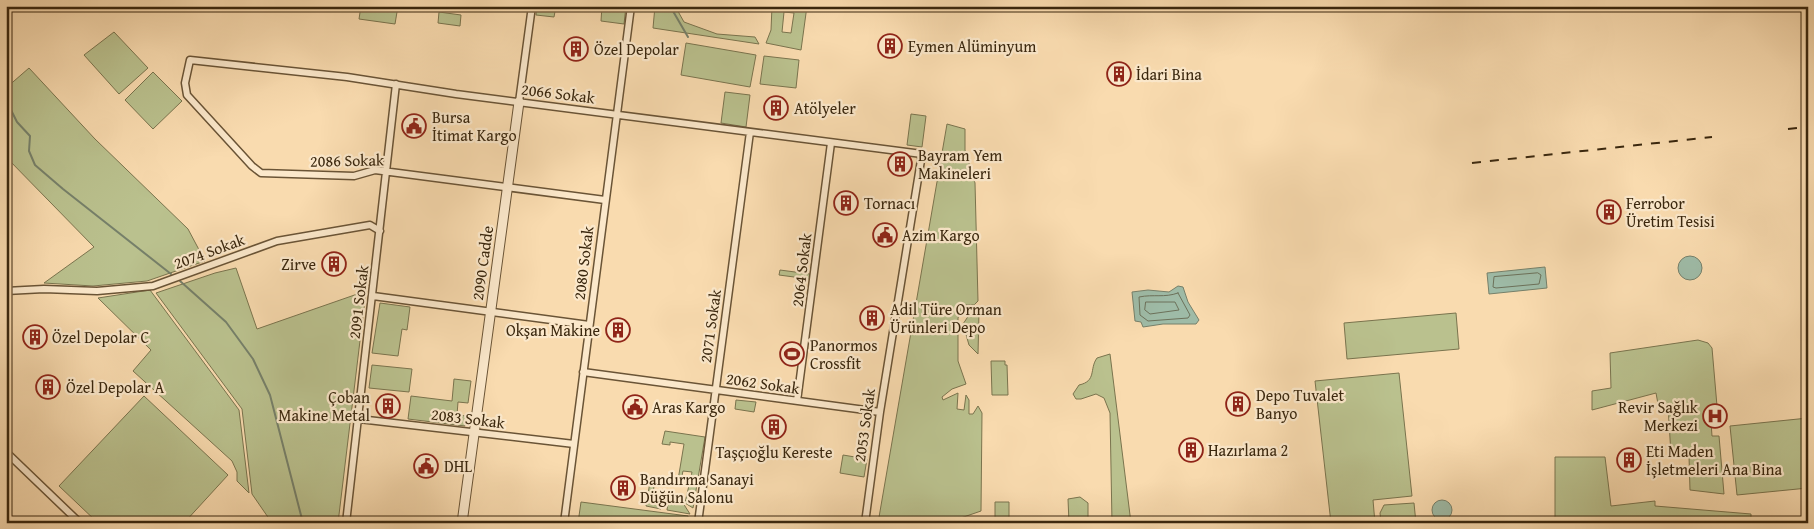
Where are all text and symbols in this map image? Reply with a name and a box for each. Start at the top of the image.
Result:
building icon: Eymen Alüminyum [877,33,903,59]
place label: Eymen Alüminyum [908,34,1036,58]
building icon: Özel Depolar [563,36,589,62]
place label: Özel Depolar [594,37,679,61]
building icon: İdari Bina [1106,61,1132,87]
place label: İdari Bina [1136,62,1202,86]
street label: 2066 Sokak [520,77,597,110]
building icon: Atölyeler [763,95,789,121]
place label: Atölyeler [794,96,856,120]
place label: Bursa İtimat Kargo [432,105,517,147]
public building icon: Bursa İtimat Kargo [401,113,427,139]
place label: Bayram Yem Makineleri [918,143,1002,185]
street label: 2086 Sokak [310,147,385,173]
building icon: Bayram Yem Makineleri [887,151,913,177]
building icon: Tornacı [833,190,859,216]
place label: Tornacı [864,191,916,215]
place label: Ferrobor Üretim Tesisi [1626,191,1715,233]
building icon: Ferrobor Üretim Tesisi [1596,199,1622,225]
public building icon: Azim Kargo [872,222,898,248]
place label: Azim Kargo [902,223,980,247]
street label: 2090 Cadde [465,224,499,302]
street label: 2080 Sokak [567,224,600,301]
street label: 2074 Sokak [170,227,249,275]
street label: 2064 Sokak [785,231,818,308]
building icon: Zirve [321,251,347,277]
place label: Zirve [281,252,316,276]
street label: 2091 Sokak [342,263,375,340]
street label: 2071 Sokak [693,287,727,364]
place label: Adil Türe Orman Ürünleri Depo [890,297,1002,339]
building icon: Adil Türe Orman Ürünleri Depo [859,305,885,331]
building icon: Okşan Makine [605,317,631,343]
place label: Okşan Makine [506,318,600,342]
building icon: Özel Depolar C [22,324,48,350]
place label: Özel Depolar C [52,325,149,349]
place label: Panormos Crossfit [810,333,878,375]
sports icon: Panormos Crossfit [779,341,805,367]
street label: 2062 Sokak [725,366,802,400]
building icon: Özel Depolar A [35,374,61,400]
place label: Özel Depolar A [66,375,164,399]
place label: Depo Tuvalet Banyo [1256,383,1344,425]
place label: Çoban Makine Metal [278,385,371,427]
street label: 2053 Sokak [847,386,881,463]
building icon: Depo Tuvalet Banyo [1225,391,1251,417]
building icon: Çoban Makine Metal [375,393,401,419]
public building icon: Aras Kargo [622,394,648,420]
place label: Aras Kargo [652,395,725,419]
place label: Revir Sağlık Merkezi [1618,395,1699,437]
street label: 2083 Sokak [430,402,507,435]
hospital icon: Revir Sağlık Merkezi [1702,403,1728,429]
building icon: Taşçıoğlu Kereste [761,414,787,440]
building icon: Hazırlama 2 [1178,437,1204,463]
place label: Hazırlama 2 [1208,438,1288,462]
place label: Eti Maden İşletmeleri Ana Bina [1646,439,1782,481]
place label: Taşçıoğlu Kereste [716,440,832,464]
building icon: Eti Maden İşletmeleri Ana Bina [1616,447,1642,473]
public building icon: DHL [413,453,439,479]
place label: DHL [444,454,472,478]
place label: Bandırma Sanayi Düğün Salonu [640,467,754,509]
building icon: Bandırma Sanayi Düğün Salonu [610,475,636,501]

